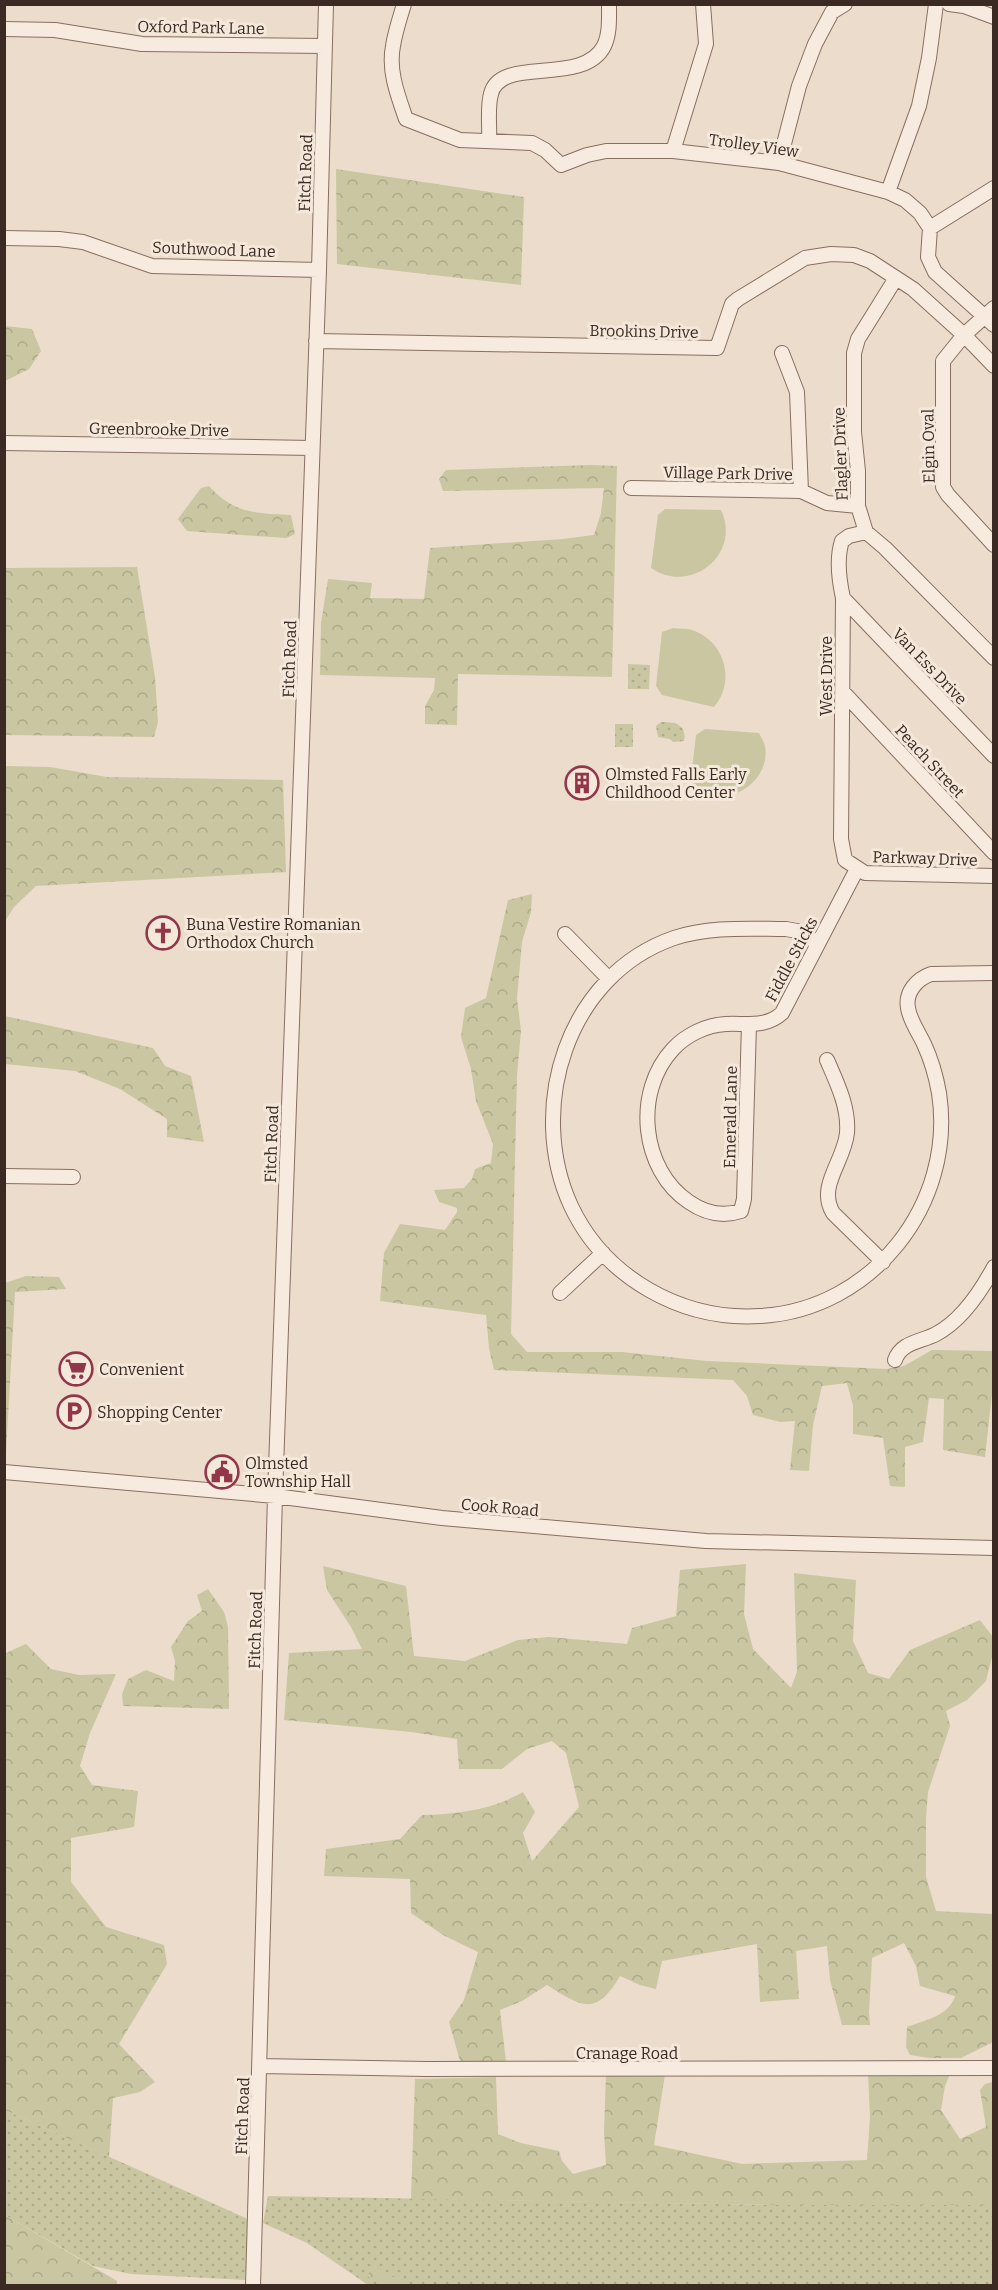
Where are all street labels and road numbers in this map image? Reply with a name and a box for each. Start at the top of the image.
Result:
street label: Oxford Park Lane [137,17,265,38]
street label: Trolley View [708,130,800,161]
street label: Fitch Road [295,133,316,212]
street label: Southwood Lane [152,238,276,261]
street label: Brookins Drive [589,321,699,342]
street label: Flagler Drive [829,407,852,501]
street label: Elgin Oval [918,408,939,483]
street label: Greenbrooke Drive [89,419,229,440]
street label: Village Park Drive [663,463,793,484]
street label: Fitch Road [279,619,300,698]
street label: Van Ess Drive [888,624,971,709]
street label: West Drive [817,636,836,716]
street label: Peach Street [891,721,968,802]
street label: Parkway Drive [872,847,978,870]
street label: Fiddle Sticks [761,914,822,1005]
street label: Emerald Lane [720,1066,741,1169]
street label: Fitch Road [261,1104,282,1183]
street label: Cook Road [460,1495,540,1520]
street label: Fitch Road [245,1590,266,1669]
street label: Cranage Road [576,2044,679,2063]
street label: Fitch Road [232,2076,253,2155]

